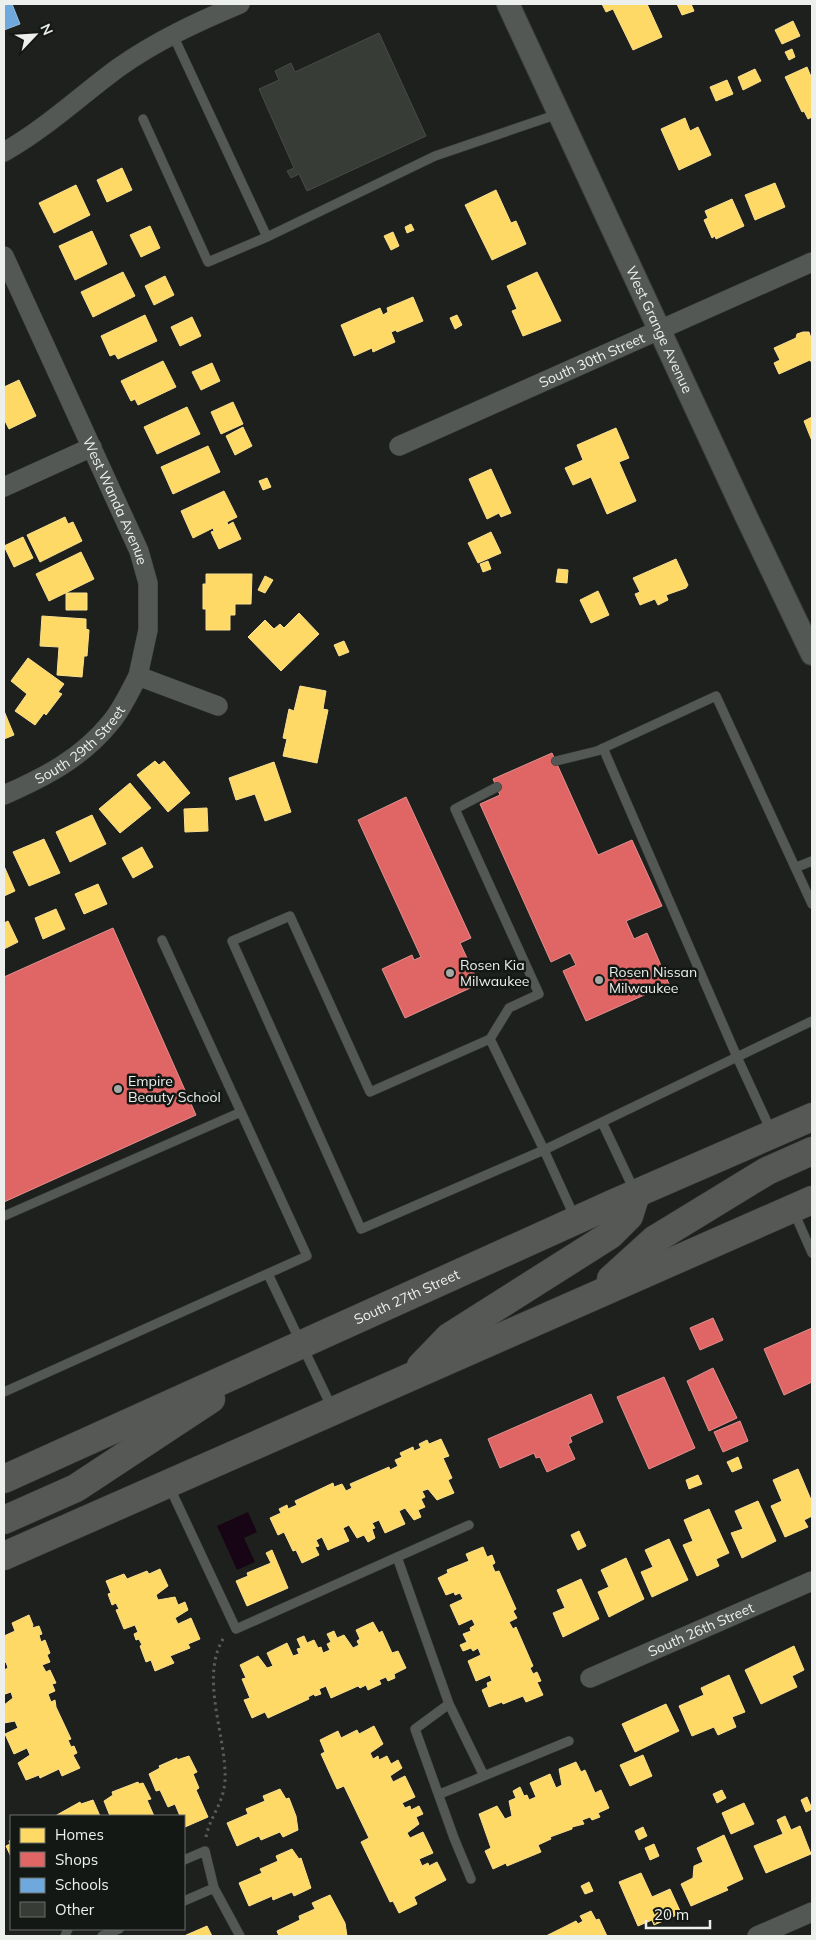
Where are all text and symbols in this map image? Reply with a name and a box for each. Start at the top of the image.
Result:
north arrow [10,10,60,60]
text: N [36,21,57,38]
street label: West Grange Avenue [622,263,697,396]
street label: South 30th Street [536,329,648,392]
street label: West Wanda Avenue [79,434,151,567]
street label: South 29th Street [32,702,129,788]
place label: Rosen Kia Milwaukee [460,956,529,990]
place label: Rosen Nissan Milwaukee [609,963,697,997]
marker: Rosen Kia Milwaukee [444,967,456,979]
marker: Rosen Nissan Milwaukee [593,974,605,986]
place label: Empire Beauty School [128,1072,221,1106]
marker: Empire Beauty School [112,1083,124,1095]
street label: South 27th Street [351,1265,462,1329]
street label: South 26th Street [645,1598,757,1661]
legend [10,1815,185,1930]
text: Homes [55,1825,104,1844]
text: Shops [55,1850,98,1869]
text: Schools [55,1875,109,1894]
scale bar [646,1898,710,1930]
text: Other [55,1900,95,1919]
text: 20 m [654,1905,689,1924]

